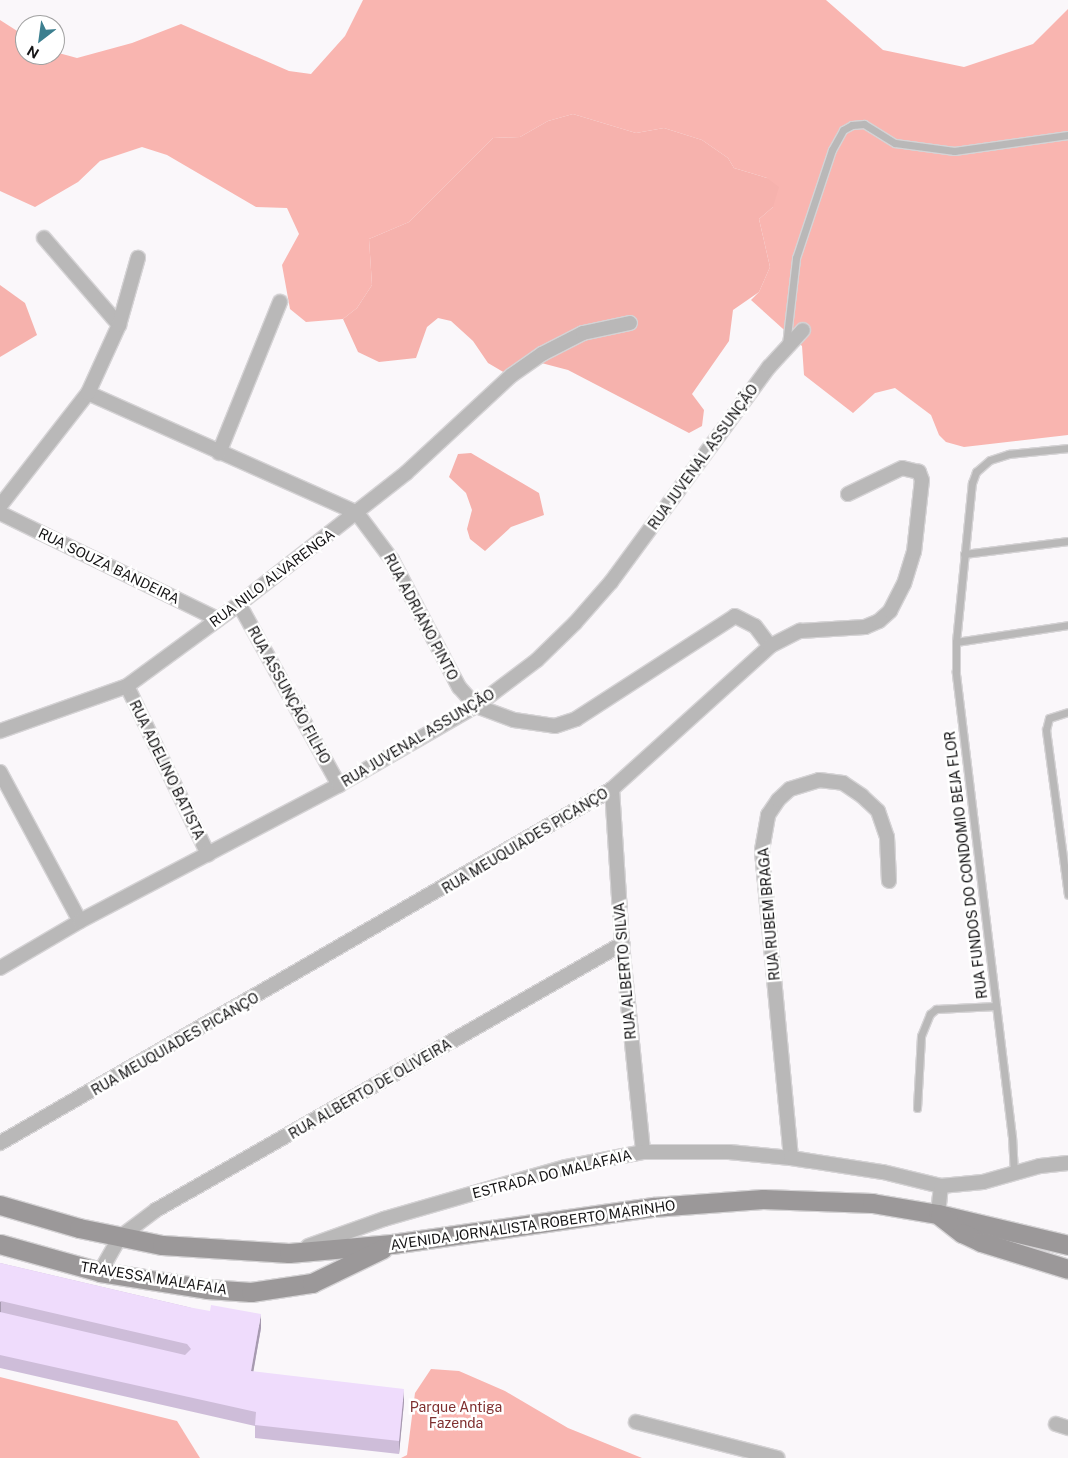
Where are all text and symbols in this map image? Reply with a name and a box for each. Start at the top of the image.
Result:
north arrow [15,15,65,65]
text: N [24,42,42,62]
street label: RUA JUVENAL ASSUNÇÃO [645,381,761,533]
street label: RUA SOUZA BANDEIRA [36,524,182,608]
street label: RUA NILO ALVARENGA [206,526,338,630]
street label: RUA ADRIANO PINTO [380,551,462,683]
street label: RUA ASSUNÇÃO FILHO [244,623,334,767]
street label: RUA JUVENAL ASSUNÇÃO [338,686,498,790]
street label: RUA ADELINO BATISTA [126,698,208,842]
street label: RUA FUNDOS DO CONDOMIO BEJA FLOR [941,730,991,1000]
street label: RUA MEUQUIADES PICANÇO [439,785,611,897]
street label: RUA RUBEM BRAGA [755,847,783,981]
street label: RUA ALBERTO SILVA [611,902,639,1040]
street label: RUA MEUQUIADES PICANÇO [88,989,262,1099]
street label: RUA ALBERTO DE OLIVEIRA [286,1035,454,1143]
street label: ESTRADA DO MALAFAIA [471,1146,633,1202]
street label: AVENIDA JORNALISTA ROBERTO MARINHO [390,1197,676,1253]
street label: TRAVESSA MALAFAIA [80,1258,228,1298]
park label: Parque Antiga Fazenda [410,1399,502,1431]

